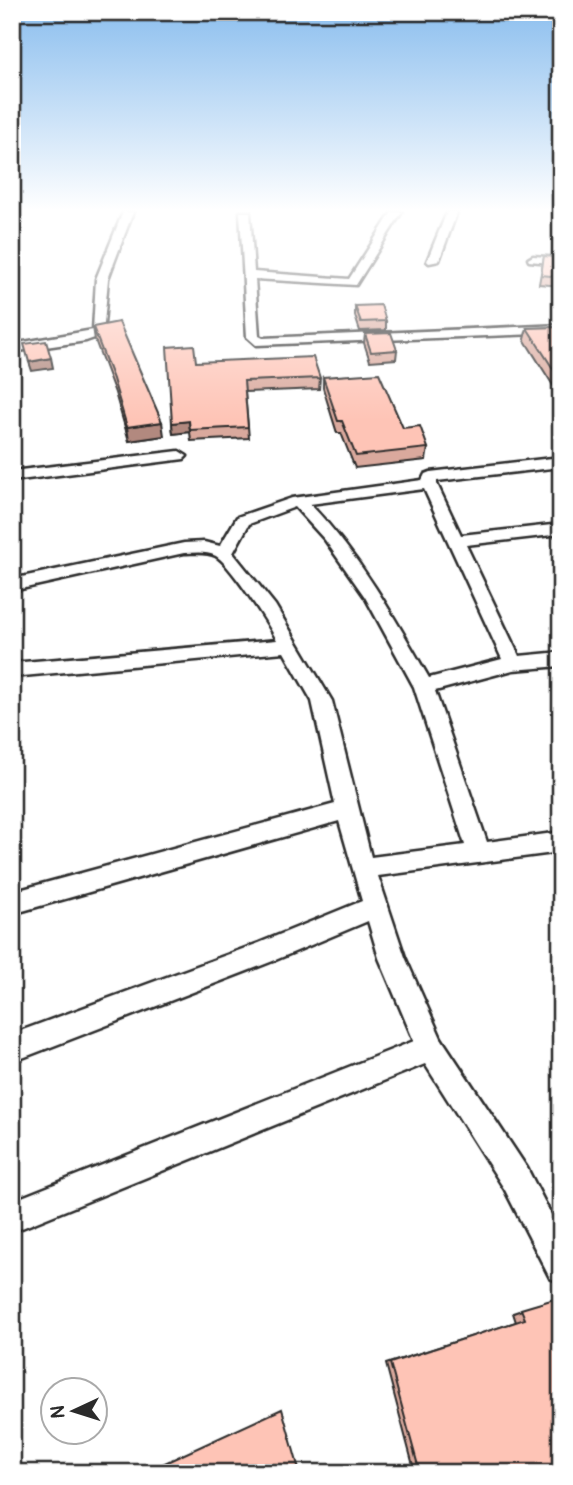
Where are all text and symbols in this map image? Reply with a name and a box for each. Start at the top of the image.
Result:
north arrow [38,1376,108,1446]
text: N [46,1405,70,1419]

